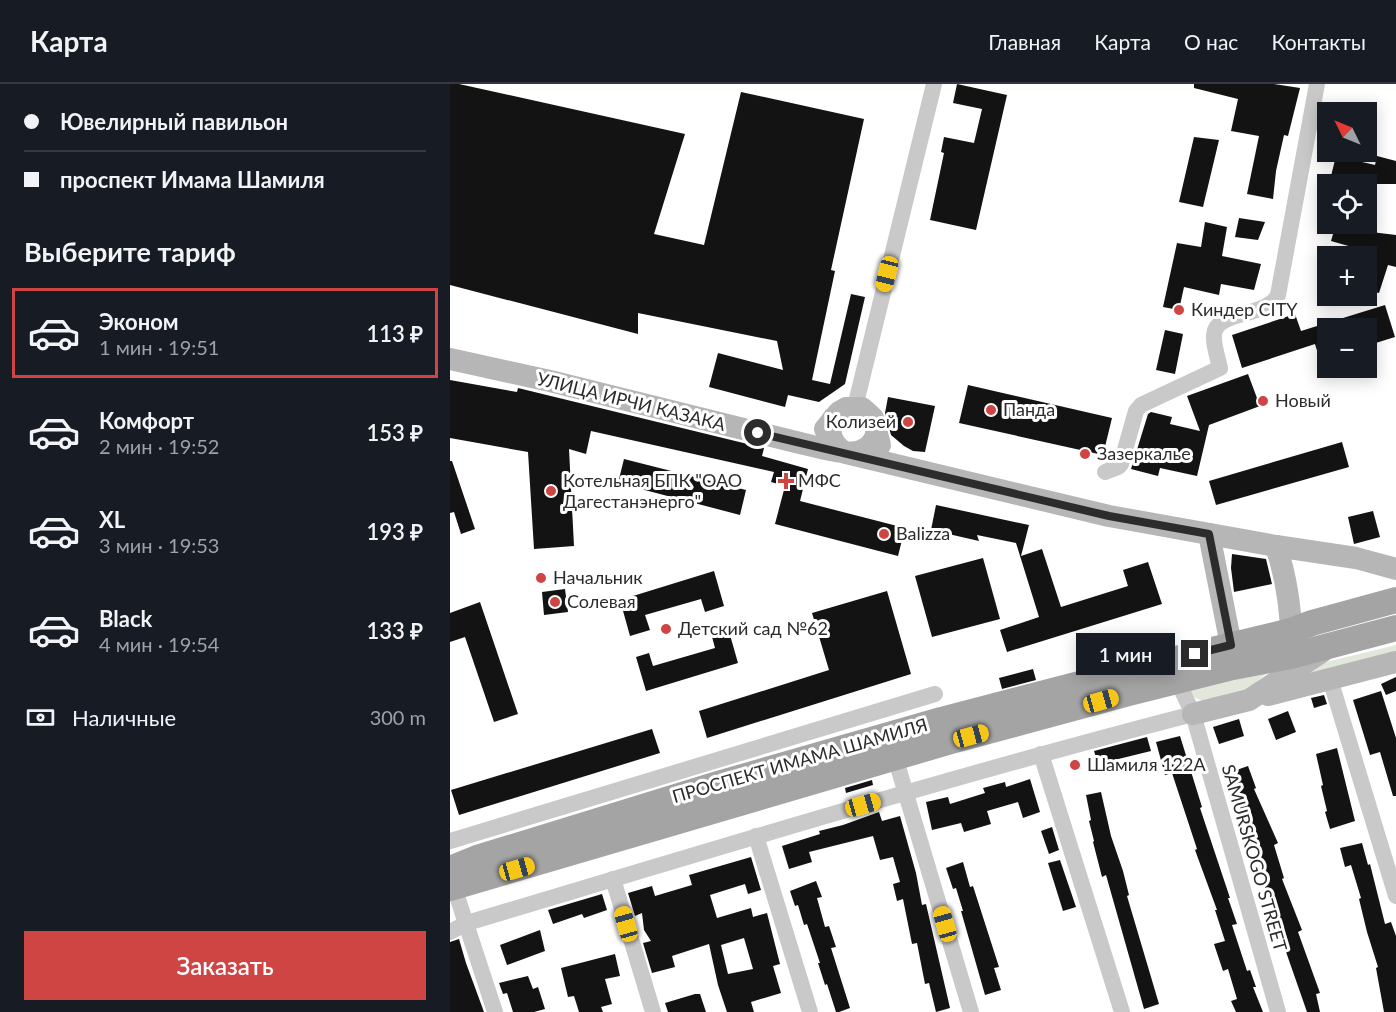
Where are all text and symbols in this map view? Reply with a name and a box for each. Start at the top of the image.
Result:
text: Карта [30,24,108,58]
text: Главная [988,29,1061,54]
text: Карта [1094,29,1151,54]
text: О нас [1184,29,1238,54]
text: Контакты [1271,29,1366,54]
north arrow [1317,102,1377,162]
map controls [1317,102,1377,378]
text: Ювелирный павильон [60,108,288,135]
text: проспект Имама Шамиля [60,166,325,193]
button: locate [1317,174,1377,234]
text: Выберите тариф [24,235,236,268]
button: + [1317,246,1377,306]
car [874,254,900,294]
place label: Киндер CITY [1191,298,1298,320]
marker: Киндер CITY [1172,303,1186,317]
icon: car [27,306,81,360]
text: Эконом [99,308,179,335]
button: − [1317,318,1377,378]
text: 113 ₽ [366,320,423,347]
text: 1 мин · 19:51 [99,335,219,359]
street label: УЛИЦА ИРЧИ КАЗАКА [535,367,729,435]
place label: Новый [1275,389,1331,411]
marker: Новый [1256,394,1270,408]
place label: Панда [1003,398,1055,420]
marker: Панда [984,403,998,417]
icon: car [27,405,81,459]
text: Комфорт [99,407,194,434]
place label: Колизей [826,410,896,432]
marker: Колизей [901,415,915,429]
text: 153 ₽ [366,419,423,446]
route start [744,419,771,446]
text: 2 мин · 19:52 [99,434,219,458]
place label: Зазеркалье [1097,442,1191,464]
marker: Зазеркалье [1078,447,1092,461]
place label: Котельная БПК "ОАО Дагестанэнерго" [563,469,742,512]
place label: МФС [798,469,841,491]
marker: МФС [779,474,793,488]
marker: Котельная БПК "ОАО Дагестанэнерго" [544,484,558,498]
icon: car [27,504,81,558]
text: XL [99,506,125,533]
text: 193 ₽ [366,518,423,545]
place label: Balizza [896,522,950,544]
marker: Balizza [877,527,891,541]
text: 3 мин · 19:53 [99,533,219,557]
place label: Начальник [553,566,643,588]
marker: Начальник [534,571,548,585]
place label: Солевая [567,590,636,612]
marker: Солевая [548,595,562,609]
icon: car [27,603,81,657]
text: Black [99,605,152,632]
text: 133 ₽ [366,617,423,644]
place label: Детский сад №62 [678,617,828,639]
marker: Детский сад №62 [659,622,673,636]
text: 4 мин · 19:54 [99,632,219,656]
callout: 1 мин [1075,633,1174,675]
route end [1181,640,1208,667]
text: 1 мин [1099,642,1152,666]
car [1081,687,1121,715]
icon: cash [24,701,57,734]
text: Наличные [72,704,176,731]
text: 300 m [370,705,426,729]
street label: ПРОСПЕКТ ИМАМА ШАМИЛЯ [670,713,930,807]
car [951,723,991,749]
place label: Шамиля 122А [1087,753,1206,775]
marker: Шамиля 122А [1068,758,1082,772]
street label: SAMURSKOGO STREET [1218,762,1292,954]
car [843,791,883,819]
car [497,855,537,883]
car [612,904,640,944]
car [931,904,959,944]
button: Заказать [24,931,426,1000]

